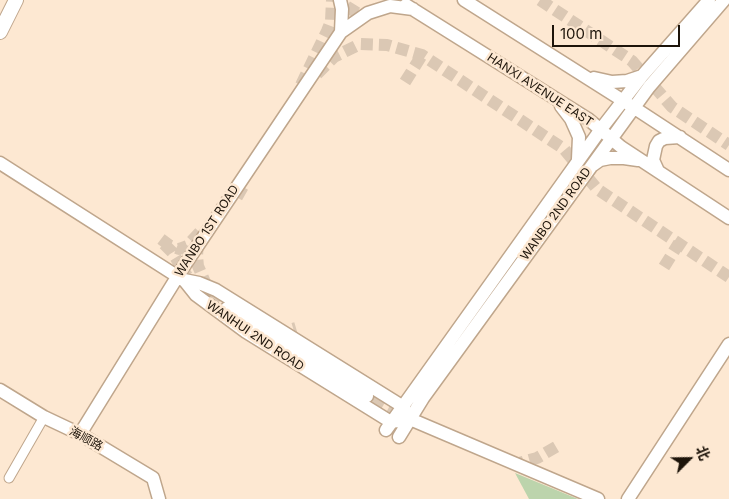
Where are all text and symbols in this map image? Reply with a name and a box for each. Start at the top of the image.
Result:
scale bar [554,15,682,47]
text: 100 m [560,24,602,43]
street label: HANXI AVENUE EAST [484,50,596,130]
street label: WANBO 2ND ROAD [518,165,594,263]
street label: WANBO 1ST ROAD [172,183,242,279]
street label: WANHUI 2ND ROAD [203,298,307,374]
street label: 海顺路 [67,424,105,454]
north arrow [664,434,714,484]
text: 北 [693,443,714,463]

